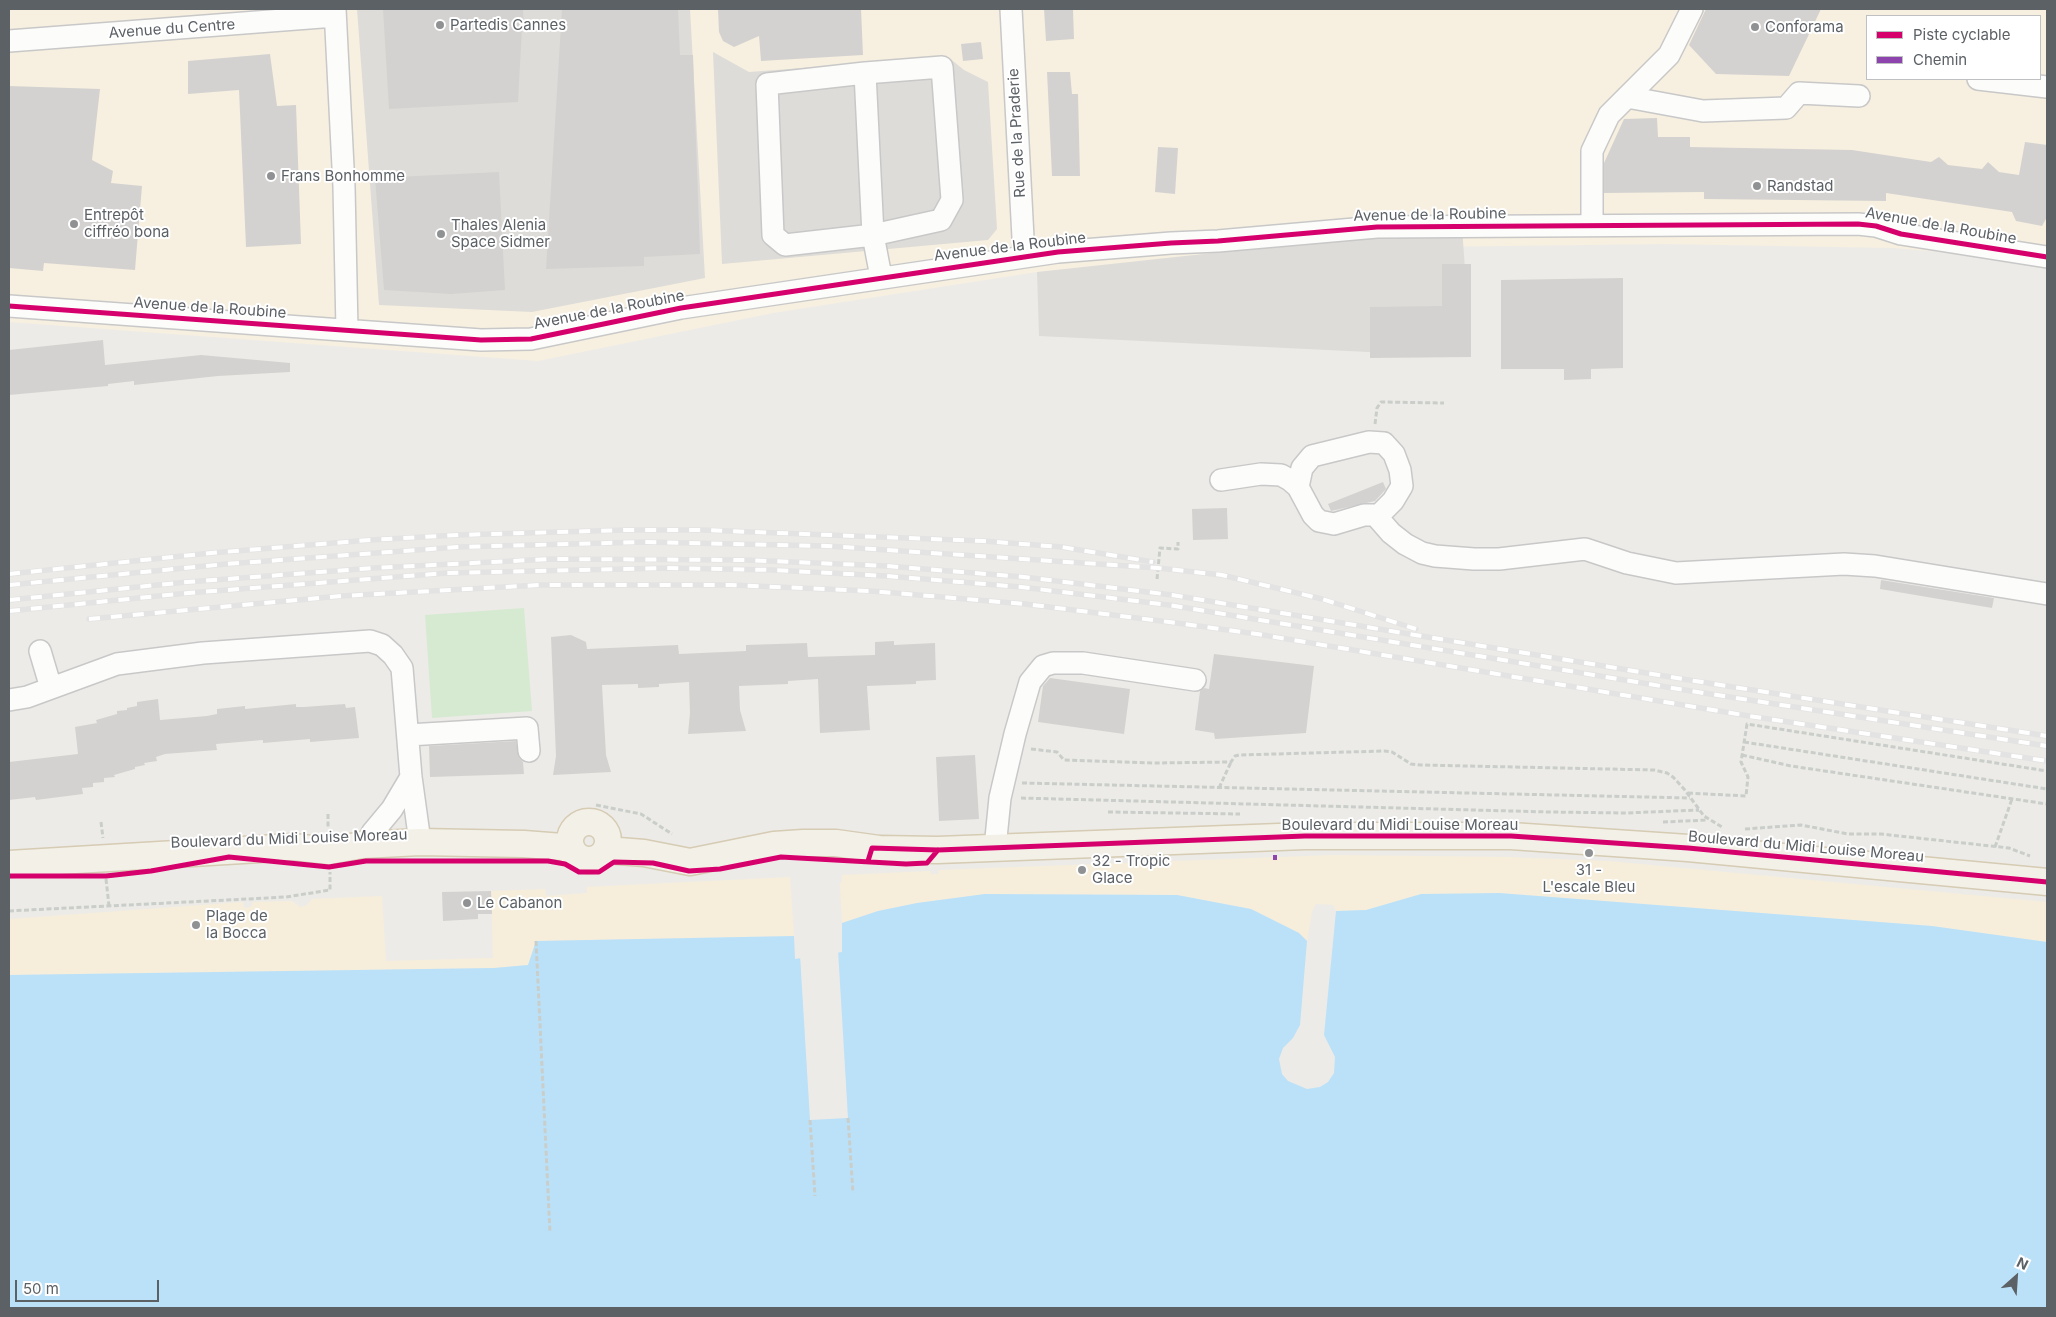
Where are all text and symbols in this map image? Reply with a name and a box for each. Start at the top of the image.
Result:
legend [1866,15,2041,80]
street label: Avenue du Centre [108,16,236,42]
place label: Partedis Cannes [450,16,566,34]
place label: Conforama [1765,18,1844,36]
marker: Partedis Cannes [434,19,446,31]
marker: Conforama [1749,21,1761,33]
text: Piste cyclable [1913,25,2010,44]
text: Chemin [1913,50,1967,69]
street label: Rue de la Praderie [1005,68,1029,198]
place label: Frans Bonhomme [281,167,405,185]
marker: Frans Bonhomme [265,170,277,182]
place label: Randstad [1767,177,1834,195]
marker: Randstad [1751,180,1763,192]
street label: Avenue de la Roubine [1864,204,2018,248]
street label: Avenue de la Roubine [1353,205,1507,225]
place label: Entrepôt ciffréo bona [84,206,170,241]
place label: Thales Alenia Space Sidmer [451,216,550,251]
marker: Entrepôt ciffréo bona [68,218,80,230]
marker: Thales Alenia Space Sidmer [435,228,447,240]
street label: Avenue de la Roubine [933,229,1087,265]
street label: Avenue de la Roubine [532,287,686,333]
street label: Avenue de la Roubine [133,294,287,322]
street label: Boulevard du Midi Louise Moreau [1282,816,1518,834]
street label: Boulevard du Midi Louise Moreau [170,826,408,852]
street label: Boulevard du Midi Louise Moreau [1687,828,1925,866]
marker: 31 - L'escale Bleu [1583,847,1595,859]
place label: 32 - Tropic Glace [1092,852,1170,887]
place label: 31 - L'escale Bleu [1543,861,1635,896]
marker: 32 - Tropic Glace [1076,864,1088,876]
place label: Le Cabanon [477,894,562,912]
marker: Le Cabanon [461,897,473,909]
place label: Plage de la Bocca [206,907,268,942]
marker: Plage de la Bocca [190,919,202,931]
north arrow [1991,1252,2041,1302]
text: N [2014,1253,2031,1273]
scale bar [18,1270,161,1302]
text: 50 m [23,1279,59,1298]

